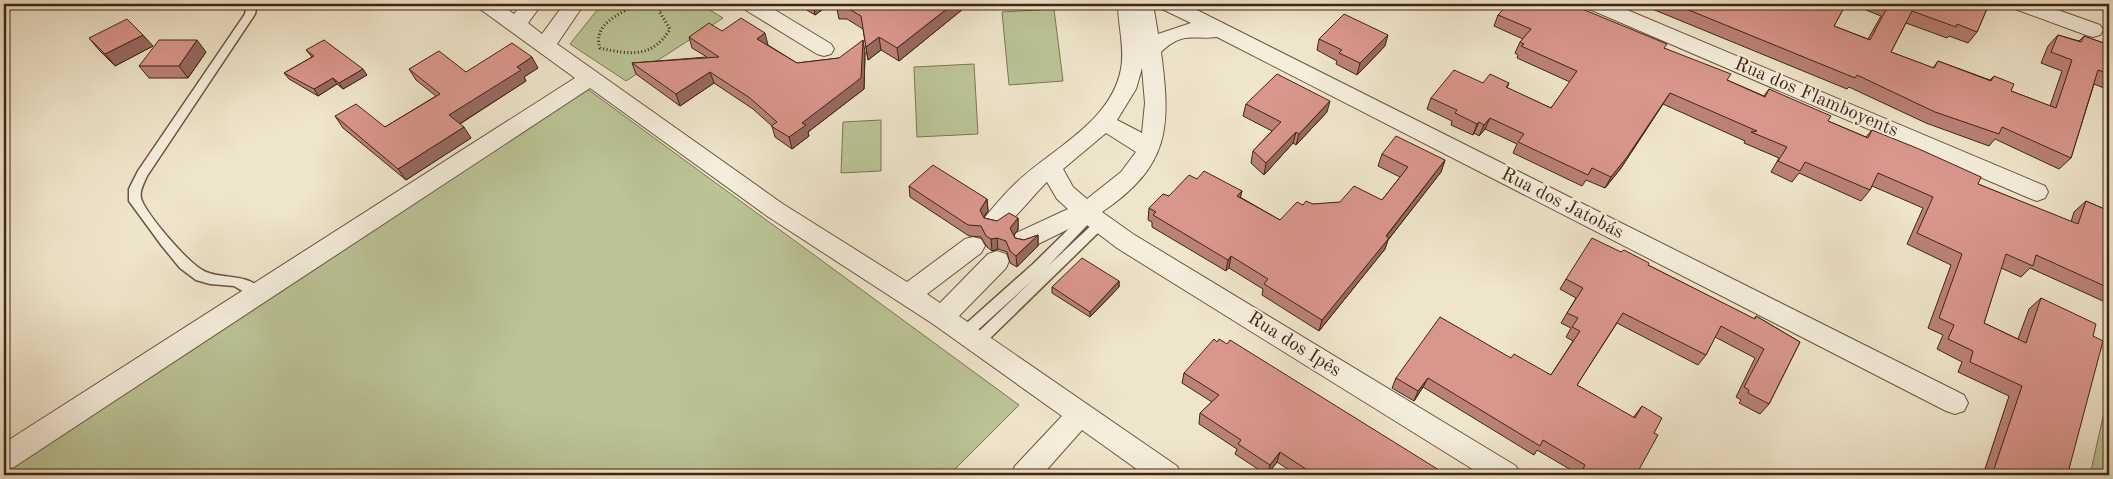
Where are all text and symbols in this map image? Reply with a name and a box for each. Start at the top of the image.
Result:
street label: Rua dos Flamboyents [1731,55,1901,141]
street label: Rua dos Jatobás [1498,165,1626,243]
street label: Rua dos Ipês [1244,309,1344,381]

